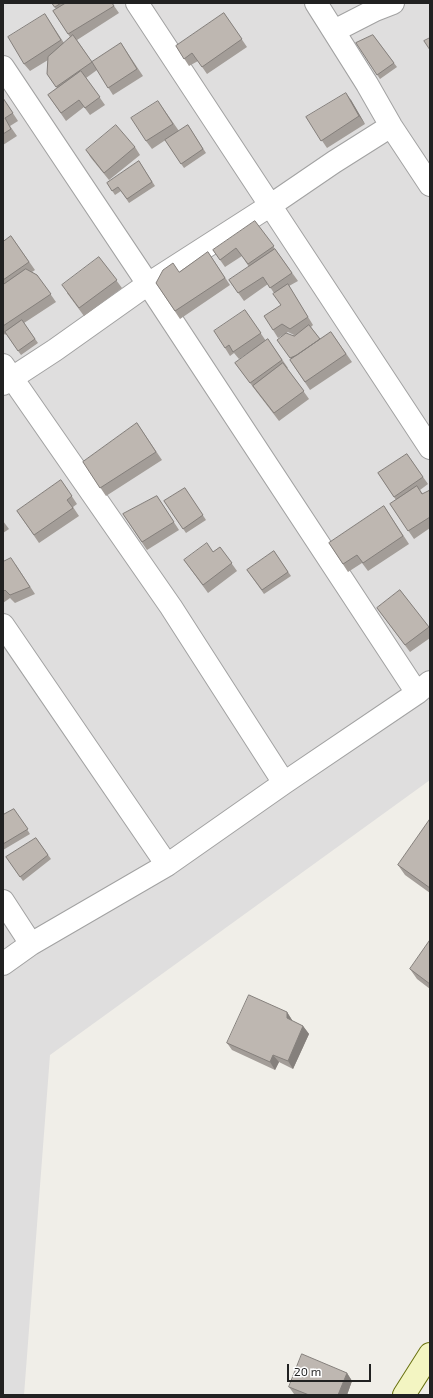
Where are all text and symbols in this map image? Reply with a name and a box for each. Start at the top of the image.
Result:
scale bar [289,1356,373,1382]
text: 20 m [294,1364,321,1378]

